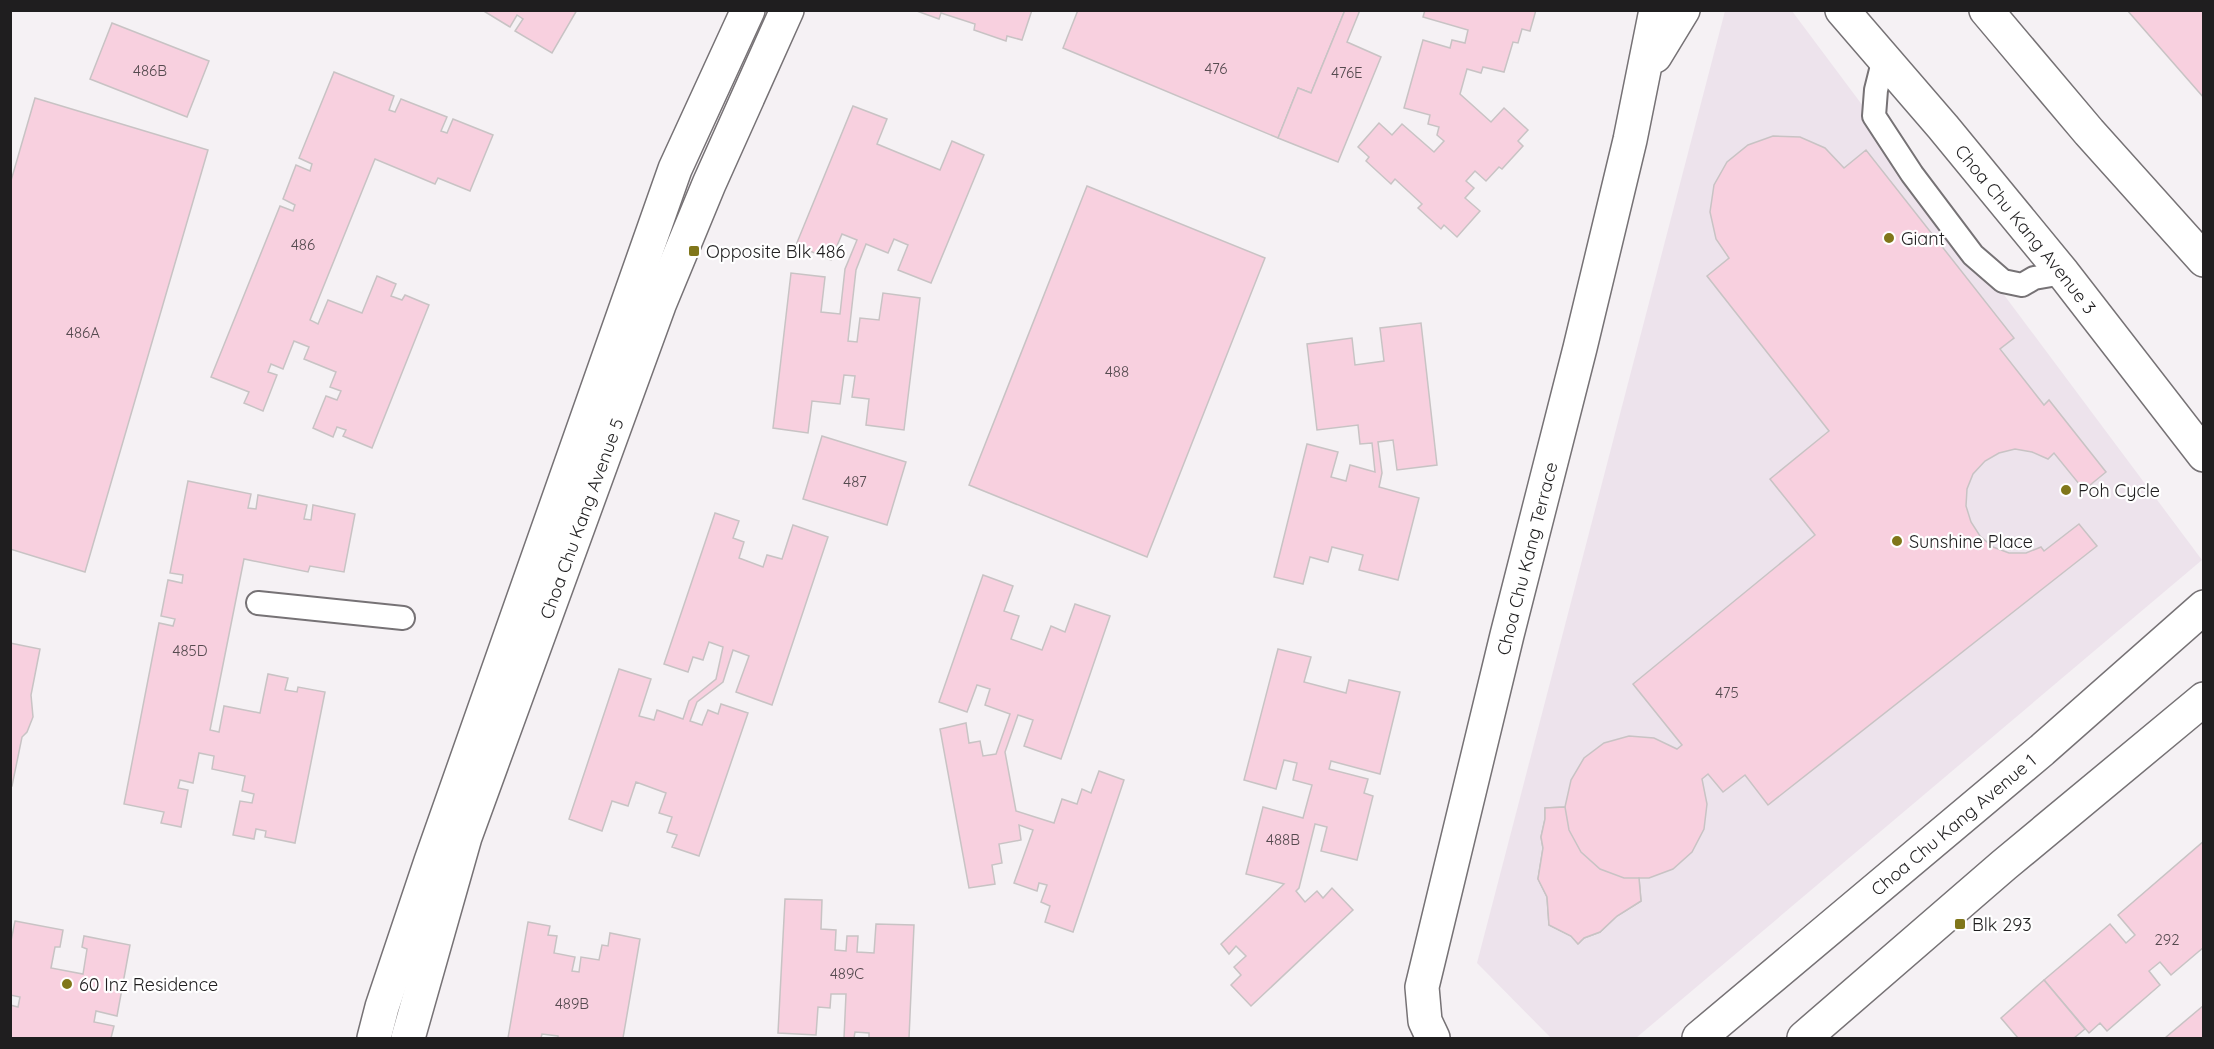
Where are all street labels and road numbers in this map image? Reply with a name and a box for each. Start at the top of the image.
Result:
street label: Choa Chu Kang Avenue 3 [1950,140,2102,318]
street label: Choa Chu Kang Avenue 5 [534,415,628,622]
street label: Choa Chu Kang Terrace [1491,459,1562,657]
street label: Choa Chu Kang Avenue 1 [1866,749,2041,900]

